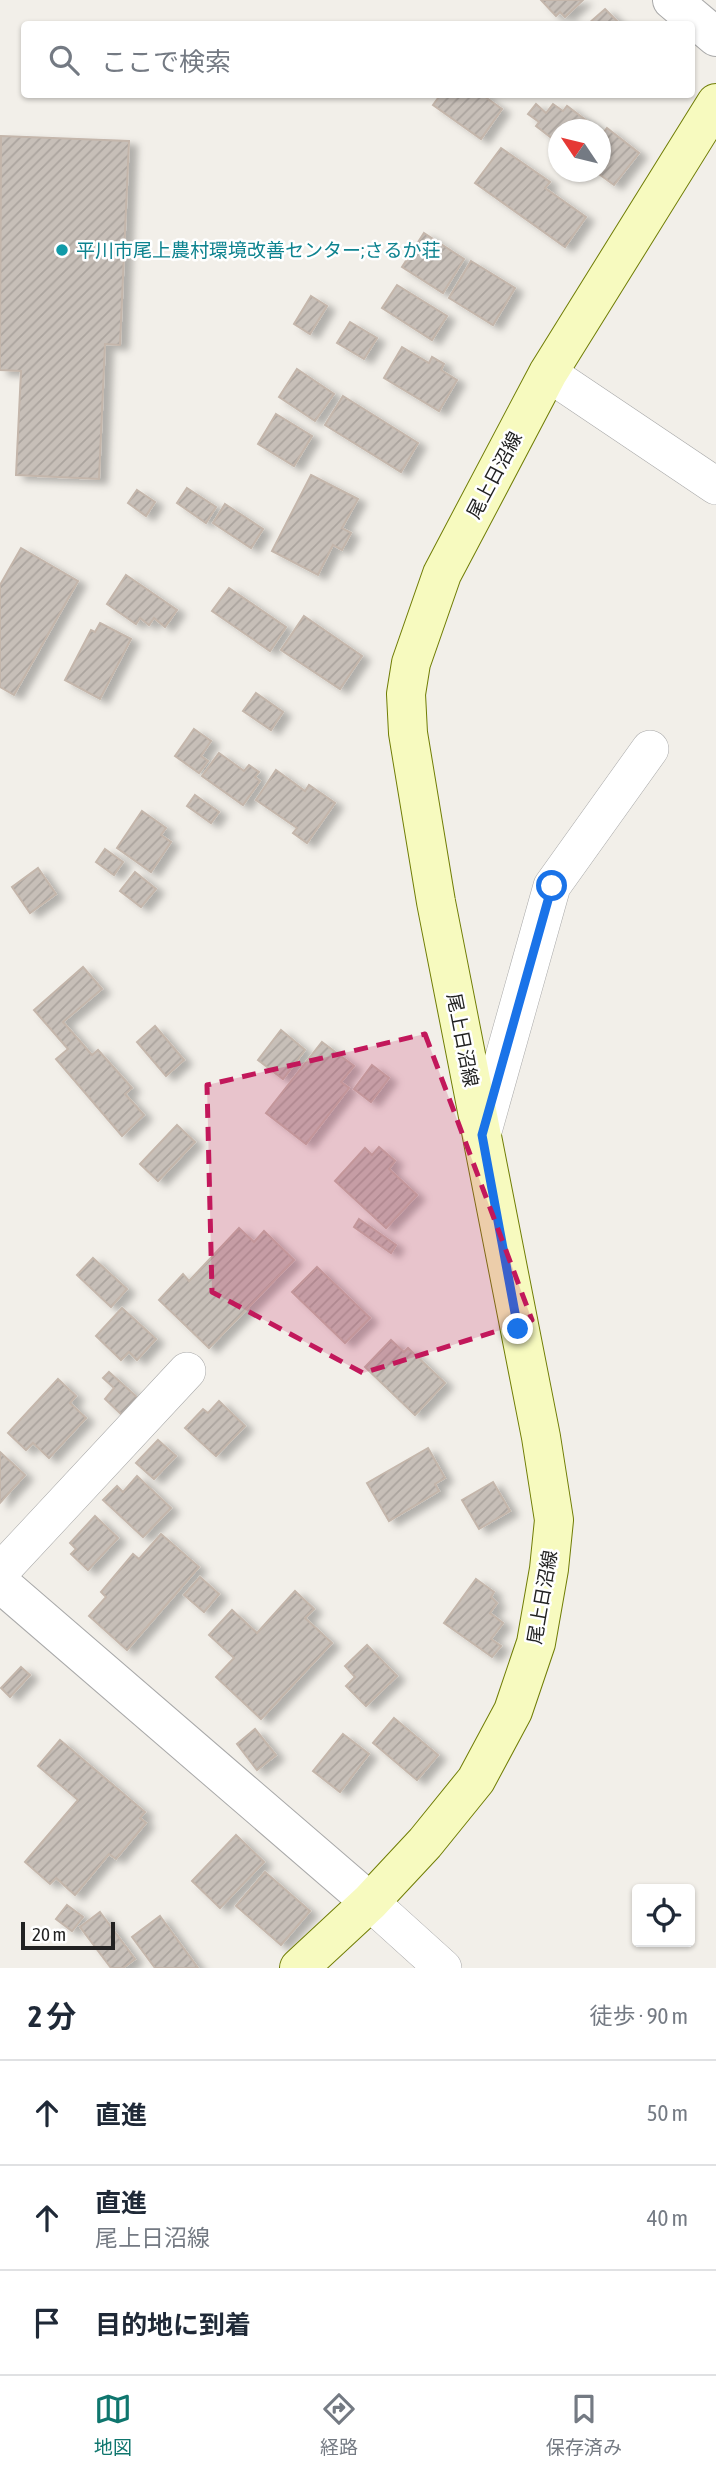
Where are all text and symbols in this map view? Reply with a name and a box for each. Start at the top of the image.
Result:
search box [21,21,695,98]
icon: search [45,41,83,79]
text: ここで検索 [101,47,231,77]
north arrow [548,119,611,182]
place label: 平川市尾上農村環境改善センター;さるか荘 [76,239,440,261]
marker: 平川市尾上農村環境改善センター;さるか荘 [54,242,70,258]
street label: 尾上日沼線 [462,428,526,522]
route start [536,870,567,901]
street label: 尾上日沼線 [443,991,483,1089]
route end [502,1313,533,1344]
street label: 尾上日沼線 [523,1548,561,1646]
map controls [632,1884,695,1947]
button: locate [632,1884,695,1947]
scale bar [21,1919,116,1951]
text: 20 m [32,1923,66,1945]
text: 2 分 [28,1999,76,2033]
text: 徒歩 · 90 m [589,2003,688,2029]
icon: ahead [28,2094,66,2132]
text: 直進 [95,2100,147,2130]
text: 50 m [647,2100,688,2126]
text: 直進 [95,2188,147,2218]
icon: ahead [28,2199,66,2237]
text: 40 m [647,2205,688,2231]
text: 尾上日沼線 [95,2225,210,2251]
icon: arrive [28,2304,66,2342]
text: 目的地に到着 [95,2310,251,2340]
tab: 地図 [94,2390,132,2459]
tab: 経路 [320,2390,358,2459]
tab: 保存済み [546,2390,622,2459]

